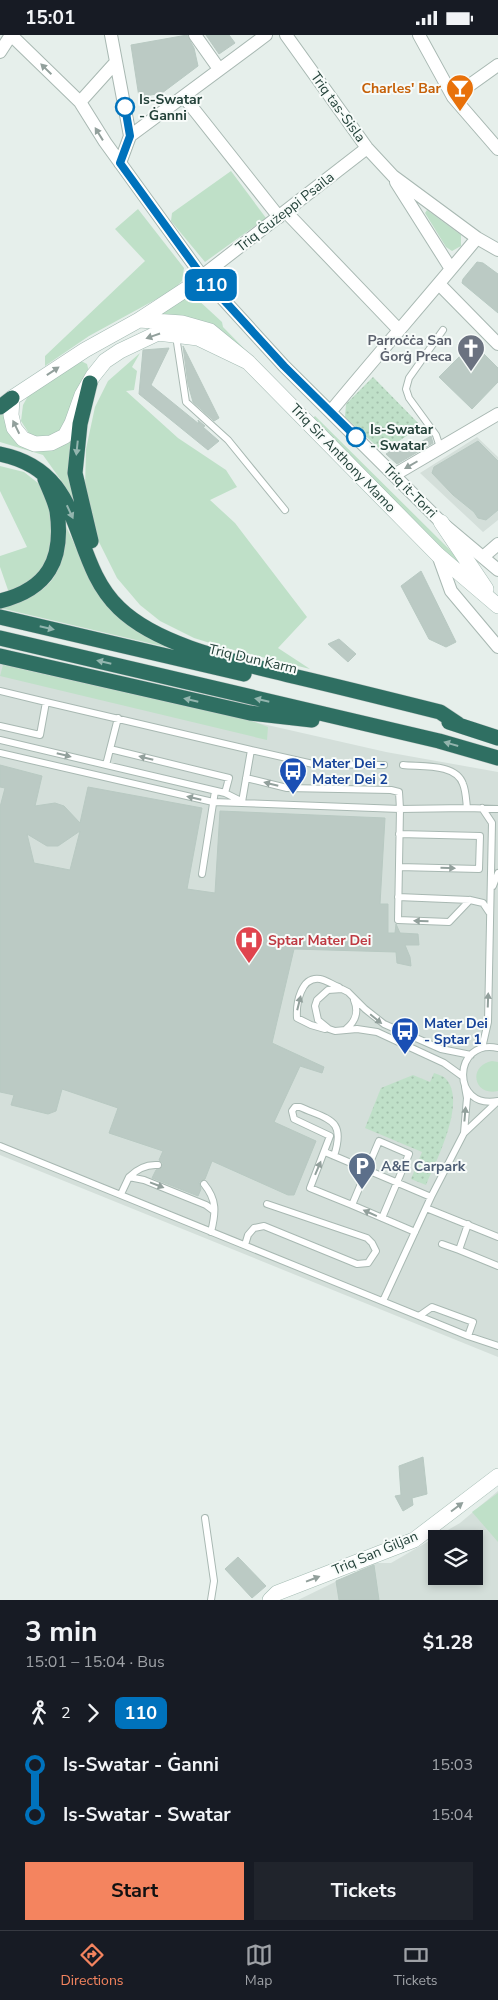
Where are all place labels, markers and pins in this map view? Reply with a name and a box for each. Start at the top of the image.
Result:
bar icon: Charles' Bar [445,73,475,112]
place label: Charles' Bar [361,79,442,98]
place label: Is-Swatar - Ġanni [139,90,203,125]
marker: Is-Swatar - Ġanni [115,97,135,117]
place label: Parroċċa San Ġorġ Preca [367,331,452,366]
church icon: Parroċċa San Ġorġ Preca [456,333,486,372]
place label: Is-Swatar - Swatar [370,420,434,455]
marker: Is-Swatar - Swatar [346,427,366,447]
place label: Mater Dei - Mater Dei 2 [312,754,388,789]
bus stop icon: Mater Dei - Mater Dei 2 [278,756,308,795]
hospital icon: Sptar Mater Dei [234,925,264,964]
place label: Sptar Mater Dei [268,931,371,950]
place label: Mater Dei - Sptar 1 [424,1014,488,1049]
bus stop icon: Mater Dei - Sptar 1 [390,1016,420,1055]
parking icon: A&E Carpark [347,1151,377,1190]
place label: A&E Carpark [381,1157,466,1176]

